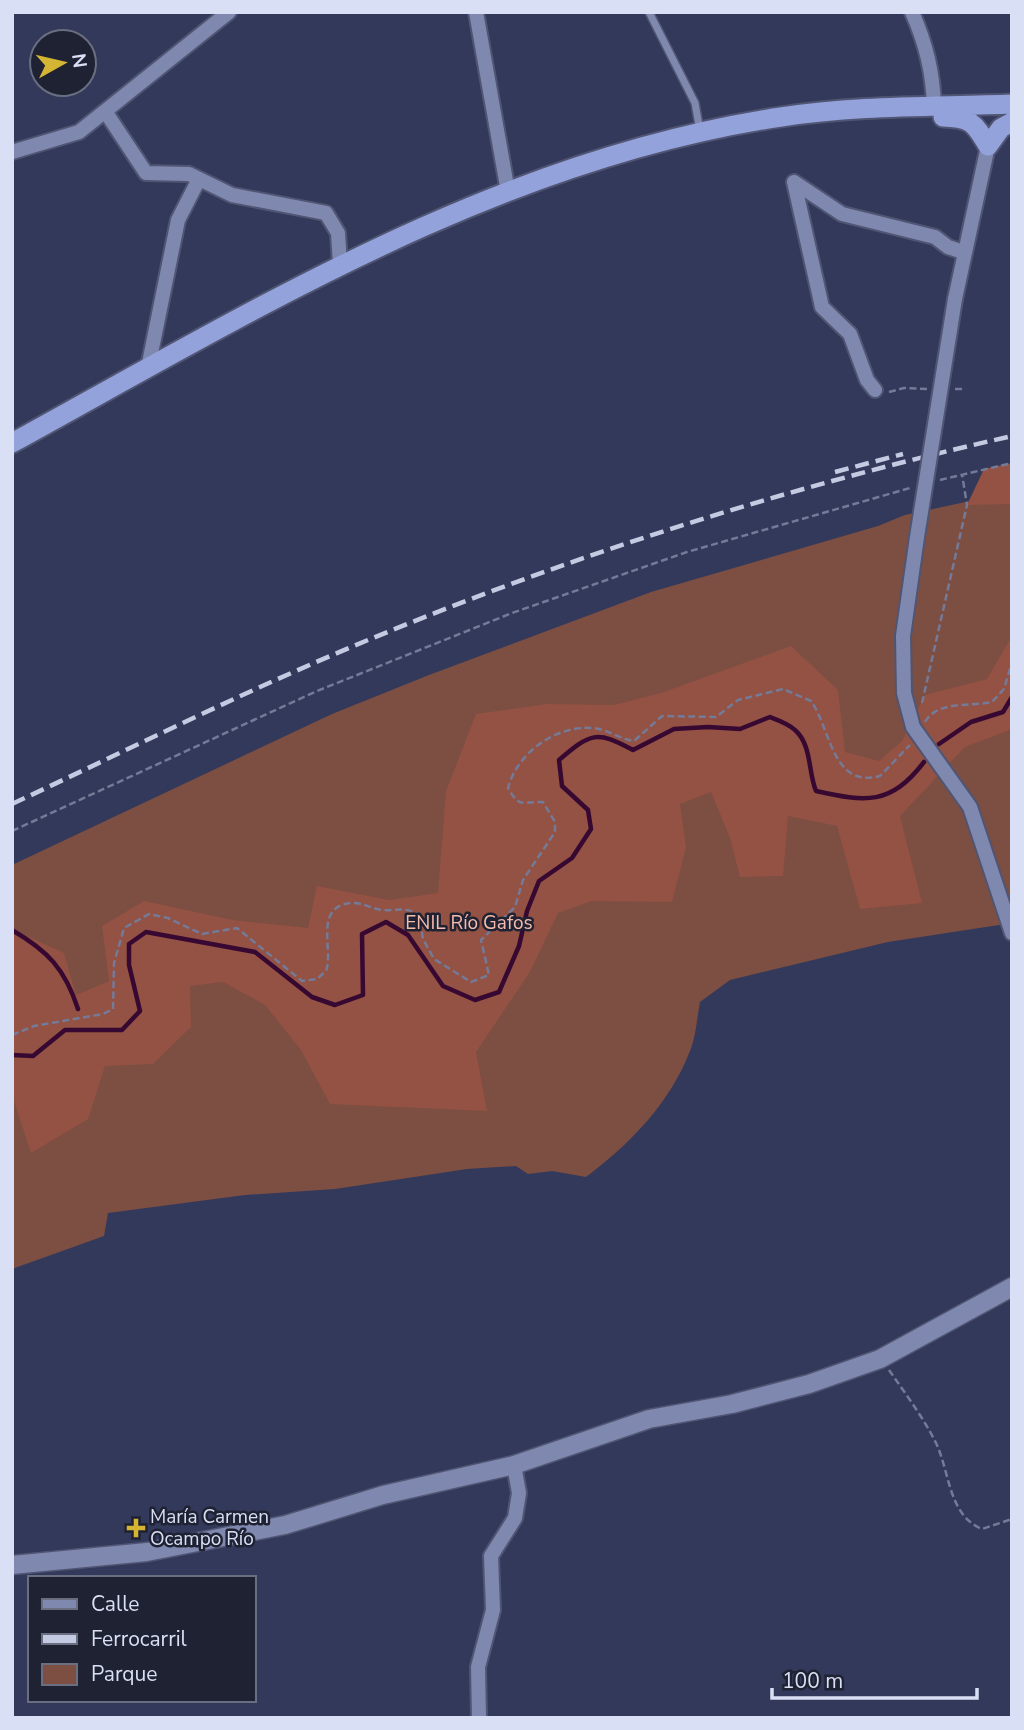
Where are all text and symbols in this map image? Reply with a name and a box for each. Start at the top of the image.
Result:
north arrow [28,28,98,98]
text: N [65,52,93,70]
park label: ENIL Río Gafos [405,910,533,936]
place label: María Carmen Ocampo Río [150,1504,269,1552]
marker: María Carmen Ocampo Río [128,1520,144,1536]
legend [28,1576,256,1702]
text: Calle [91,1590,139,1618]
text: Ferrocarril [91,1625,188,1653]
scale bar [772,1656,977,1700]
text: Parque [91,1660,158,1688]
text: 100 m [782,1667,843,1695]

